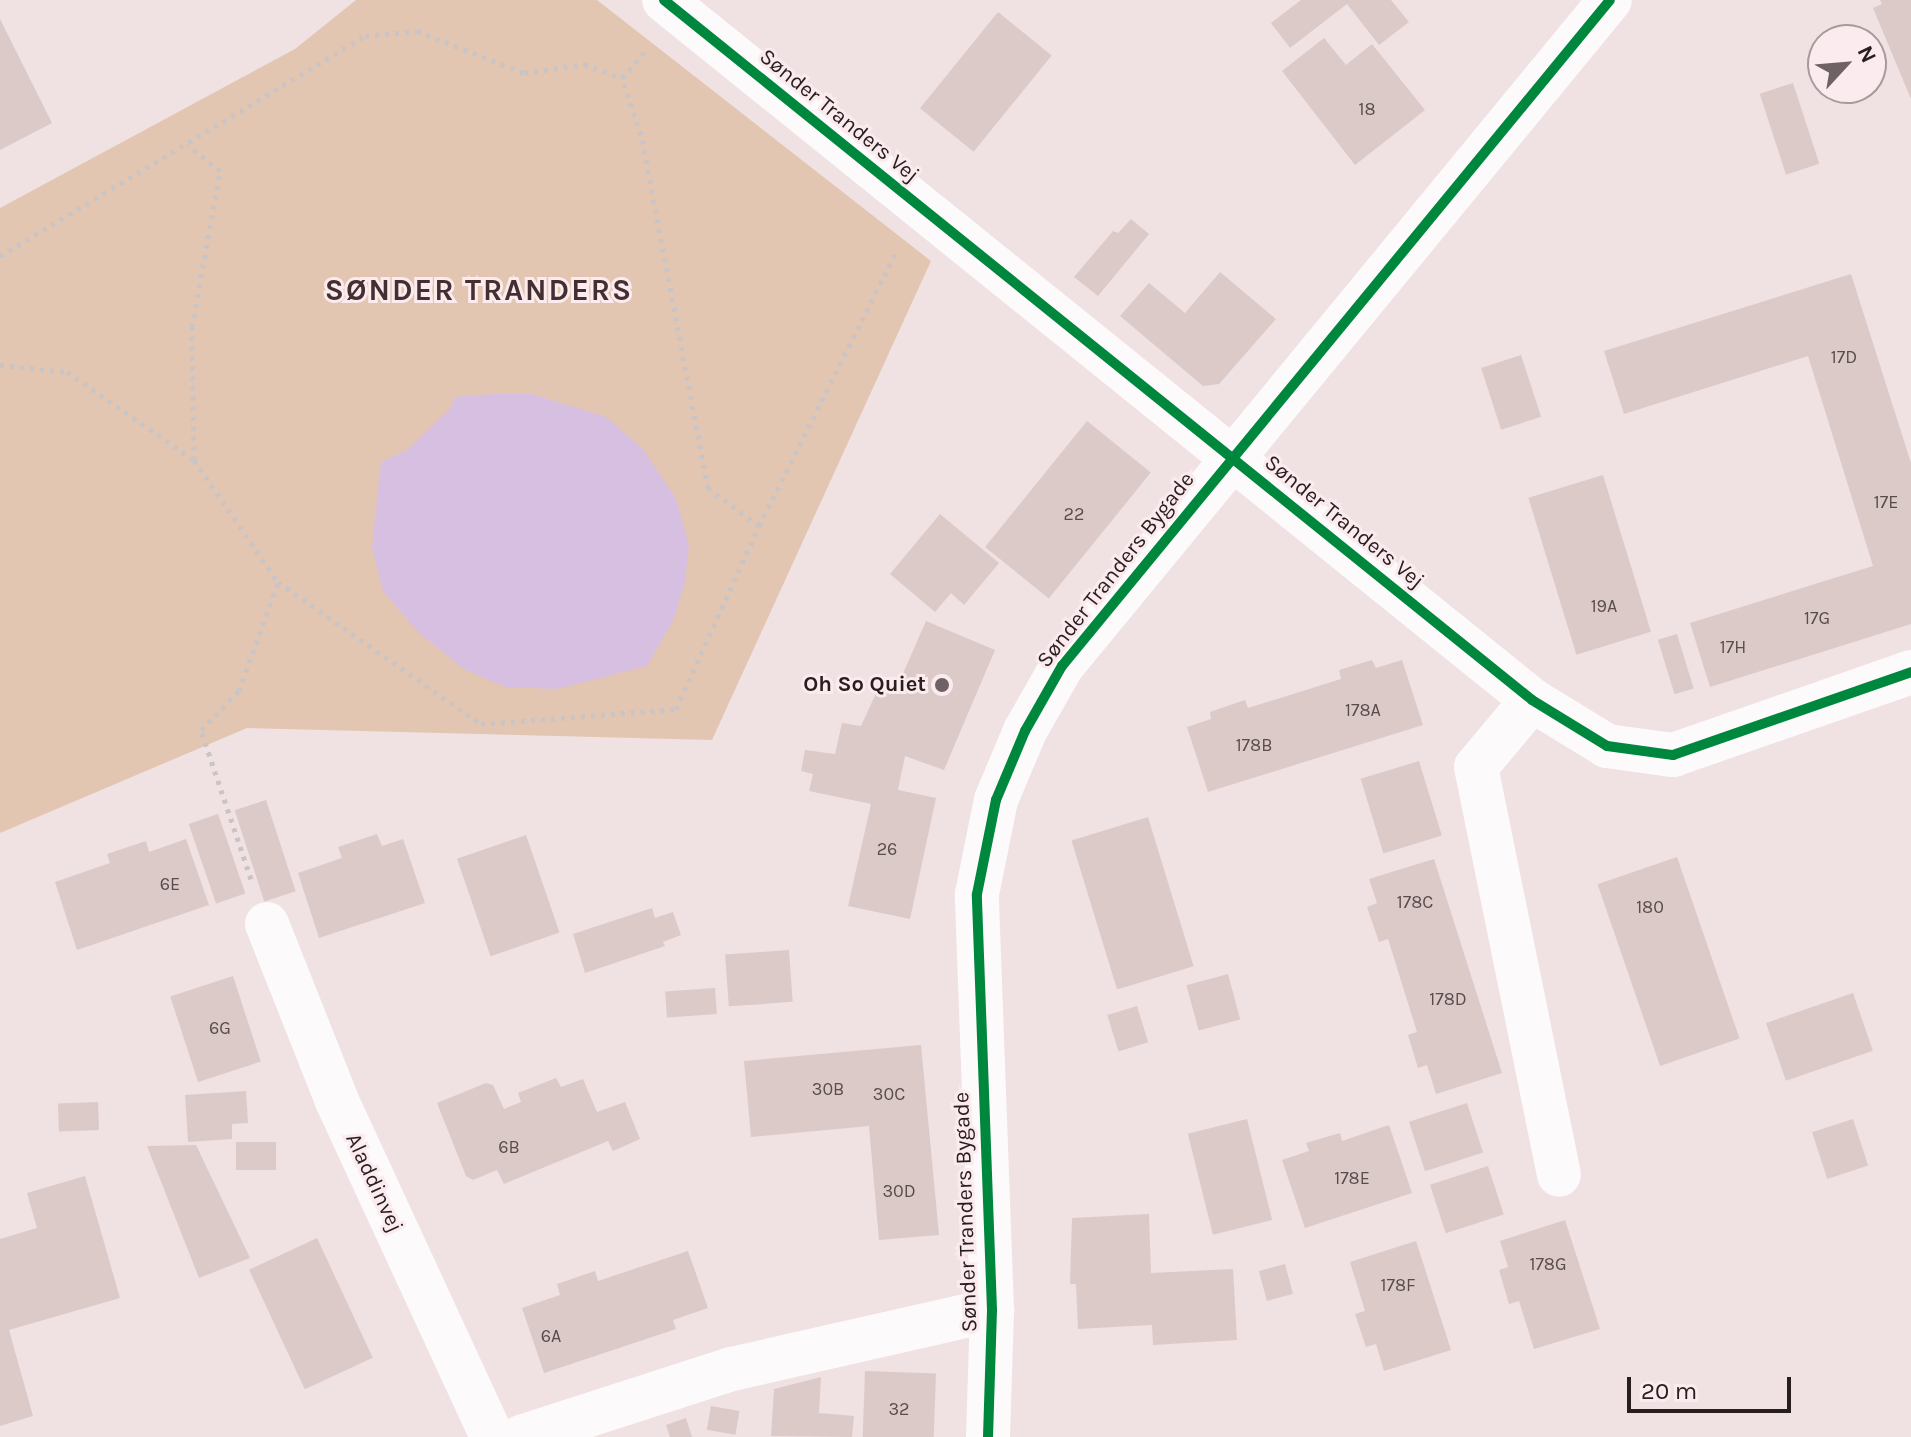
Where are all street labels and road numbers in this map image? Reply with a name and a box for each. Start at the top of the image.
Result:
street label: Sønder Tranders Vej [754,44,924,188]
street label: Sønder Tranders Vej [1259,450,1429,594]
street label: Sønder Tranders Bygade [1032,467,1200,673]
street label: Sønder Tranders Bygade [949,1091,983,1333]
street label: Aladdinvej [340,1129,408,1237]

